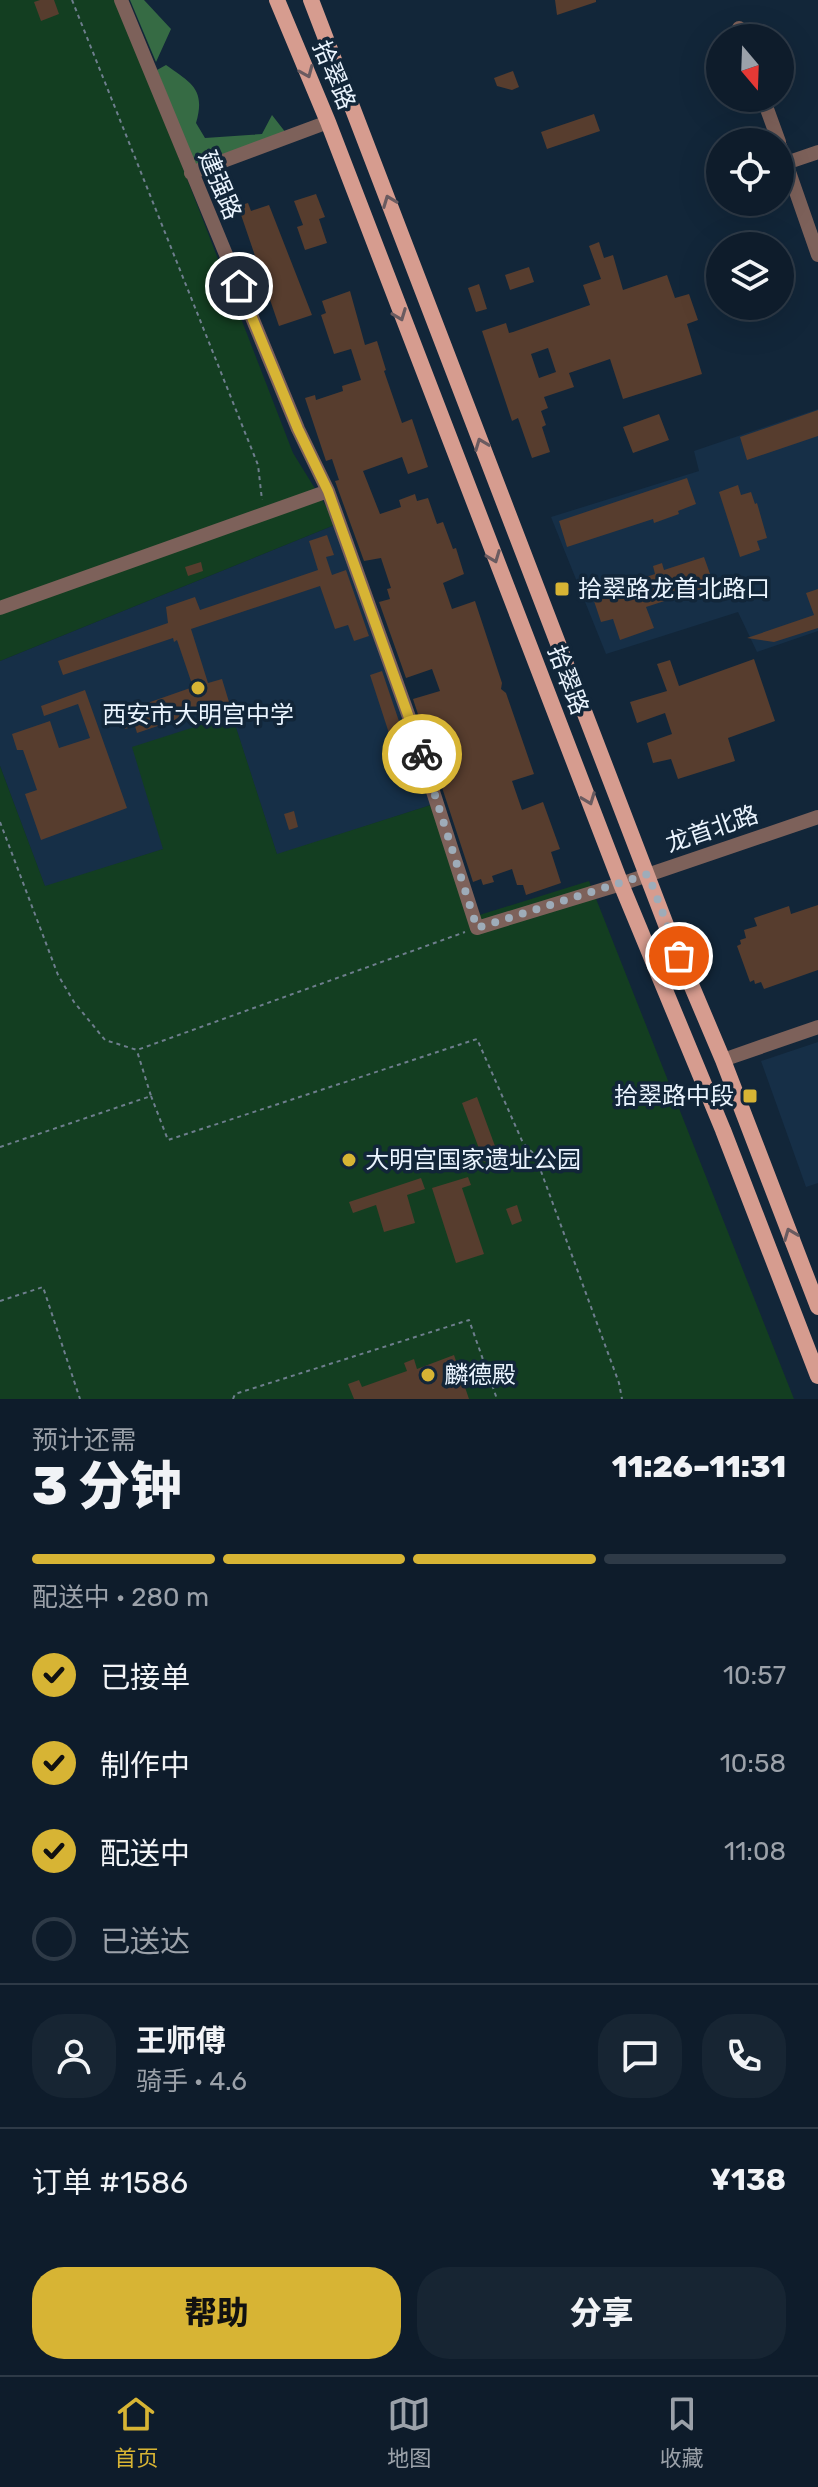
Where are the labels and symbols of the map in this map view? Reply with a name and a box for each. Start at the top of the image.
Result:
north arrow [706,24,794,112]
street label: 拾翠路 [307,36,361,114]
one-way arrow [297,64,313,78]
street label: 建强路 [193,146,247,224]
one-way arrow [382,195,399,209]
pin [205,252,273,320]
one-way arrow [390,307,407,321]
one-way arrow [474,438,491,452]
one-way arrow [484,549,501,563]
place label: 拾翠路龙首北路口 [578,575,770,603]
marker: 拾翠路龙首北路口 [553,580,571,598]
street label: 拾翠路 [542,641,594,719]
marker: 西安市大明宫中学 [189,679,207,697]
place label: 西安市大明宫中学 [102,701,294,729]
courier [382,714,462,794]
one-way arrow [579,791,595,805]
street label: 龙首北路 [662,800,762,858]
pin [645,922,713,990]
place label: 拾翠路中段 [614,1082,734,1110]
marker: 拾翠路中段 [741,1087,759,1105]
place label: 大明宫国家遗址公园 [365,1146,581,1174]
marker: 大明宫国家遗址公园 [340,1151,358,1169]
one-way arrow [783,1228,800,1242]
place label: 麟德殿 [444,1361,516,1389]
marker: 麟德殿 [419,1366,437,1384]

